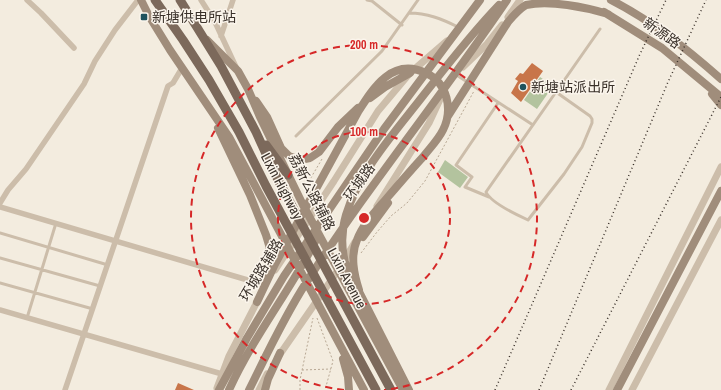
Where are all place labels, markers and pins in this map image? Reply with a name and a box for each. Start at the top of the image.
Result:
place label: 新塘供电所站 [152,8,236,26]
marker: 新塘供电所站 [139,12,149,22]
place label: 新塘站派出所 [531,78,615,96]
marker: 新塘站派出所 [518,82,528,92]
centre of rings [357,211,371,225]

